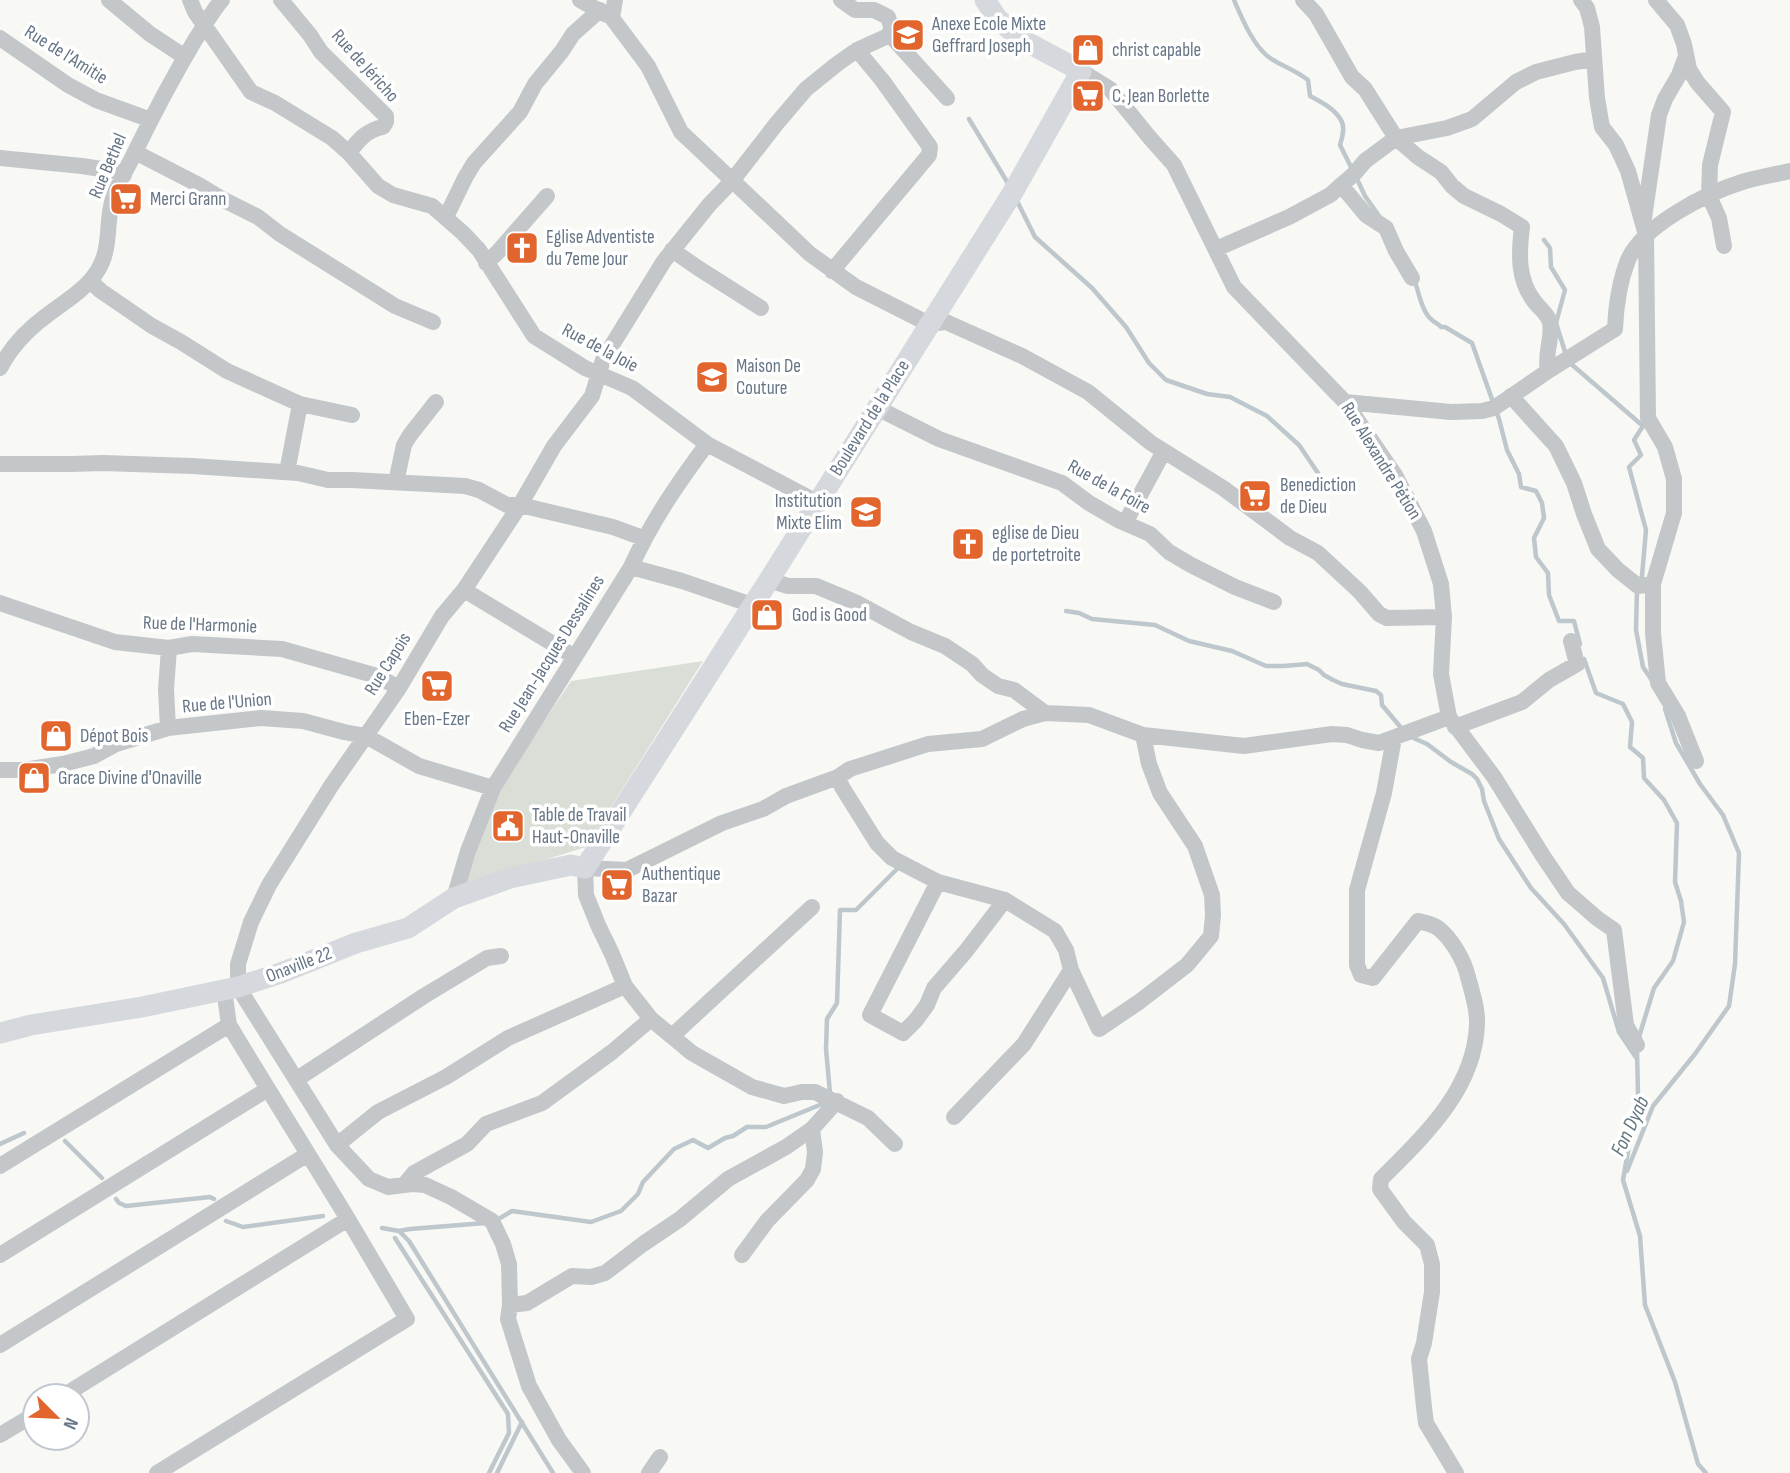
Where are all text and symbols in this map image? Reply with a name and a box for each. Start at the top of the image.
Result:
place label: Anexe Ecole Mixte Geffrard Joseph [931,13,1046,58]
school or university icon: Anexe Ecole Mixte Geffrard Joseph [889,16,927,54]
street label: Rue de l'Amitie [20,20,112,90]
street label: Rue de Jéricho [326,25,404,107]
shop icon: christ capable [1069,31,1107,69]
place label: christ capable [1112,39,1201,62]
supermarket icon: C. Jean Borlette [1069,77,1107,115]
place label: C. Jean Borlette [1112,85,1210,108]
street label: Rue Bethel [84,130,132,202]
supermarket icon: Merci Grann [107,180,145,218]
place label: Merci Grann [150,188,226,211]
place label: Eglise Adventiste du 7eme Jour [546,226,655,271]
church icon: Eglise Adventiste du 7eme Jour [503,229,541,267]
street label: Rue de la Joie [558,318,642,378]
place label: Maison De Couture [736,355,801,400]
street label: Boulevard de la Place [825,356,915,480]
school or university icon: Maison De Couture [693,358,731,396]
street label: Rue Alexandre Pétion [1336,398,1426,524]
street label: Rue de la Foire [1064,455,1154,519]
place label: Benediction de Dieu [1280,474,1356,519]
supermarket icon: Benediction de Dieu [1236,477,1274,515]
place label: Institution Mixte Elim [775,490,842,535]
school or university icon: Institution Mixte Elim [847,493,885,531]
place label: eglise de Dieu de portetroite [992,522,1081,567]
church icon: eglise de Dieu de portetroite [949,525,987,563]
street label: Rue Jean-Jacques Dessalines [494,571,610,737]
shop icon: God is Good [748,596,786,634]
place label: God is Good [792,604,867,627]
street label: Rue de l'Harmonie [142,612,258,638]
street label: Rue Capois [360,628,416,700]
supermarket icon: Eben-Ezer [418,667,456,705]
street label: Rue de l'Union [181,688,273,718]
place label: Eben-Ezer [404,708,471,731]
shop icon: Dépot Bois [37,717,75,755]
place label: Dépot Bois [80,725,148,748]
shop icon: Grace Divine d'Onaville [15,759,53,797]
place label: Grace Divine d'Onaville [58,767,202,790]
place label: Table de Travail Haut-Onaville [532,804,627,849]
public building icon: Table de Travail Haut-Onaville [489,807,527,845]
place label: Authentique Bazar [641,863,721,908]
supermarket icon: Authentique Bazar [598,866,636,904]
street label: Onaville 22 [263,942,335,988]
water label: Fon Dyab [1605,1092,1655,1160]
north arrow [21,1382,91,1452]
text: N [58,1414,83,1433]

